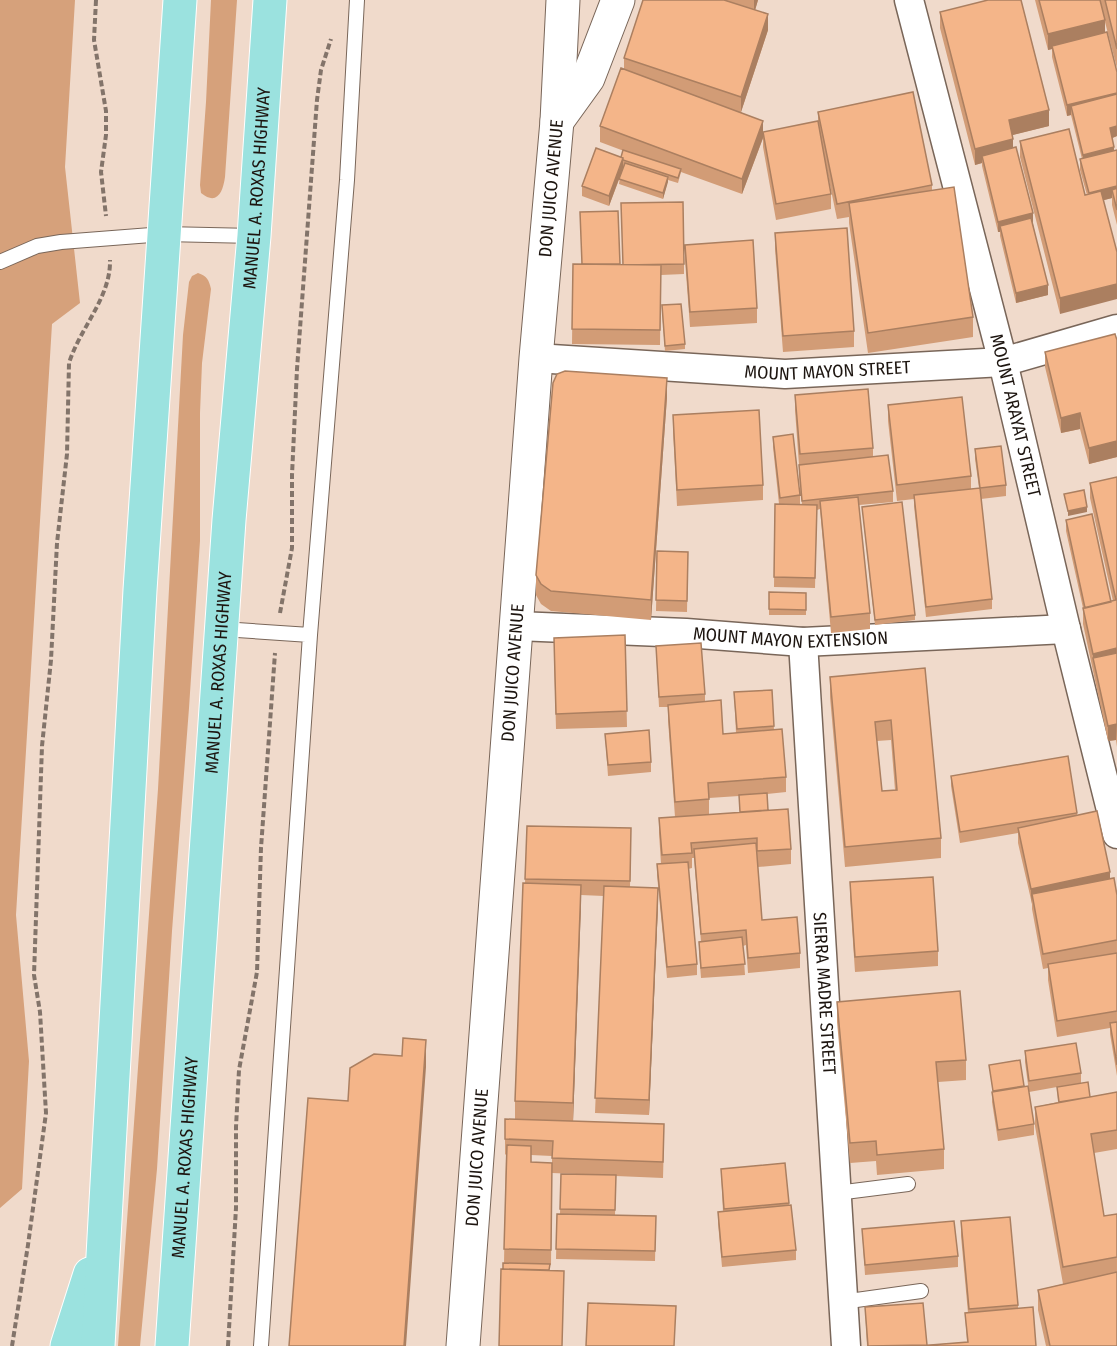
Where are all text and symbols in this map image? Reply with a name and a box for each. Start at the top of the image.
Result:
street label: MANUEL A. ROXAS HIGHWAY [238,87,275,290]
street label: DON JUICO AVENUE [534,118,568,258]
street label: MOUNT ARAYAT STREET [985,332,1046,500]
street label: MOUNT MAYON STREET [744,356,912,385]
street label: MANUEL A. ROXAS HIGHWAY [201,571,236,774]
street label: DON JUICO AVENUE [497,603,529,743]
street label: MOUNT MAYON EXTENSION [692,623,889,653]
street label: SIERRA MADRE STREET [809,912,840,1076]
street label: MANUEL A. ROXAS HIGHWAY [167,1056,203,1259]
street label: DON JUICO AVENUE [461,1088,493,1227]

